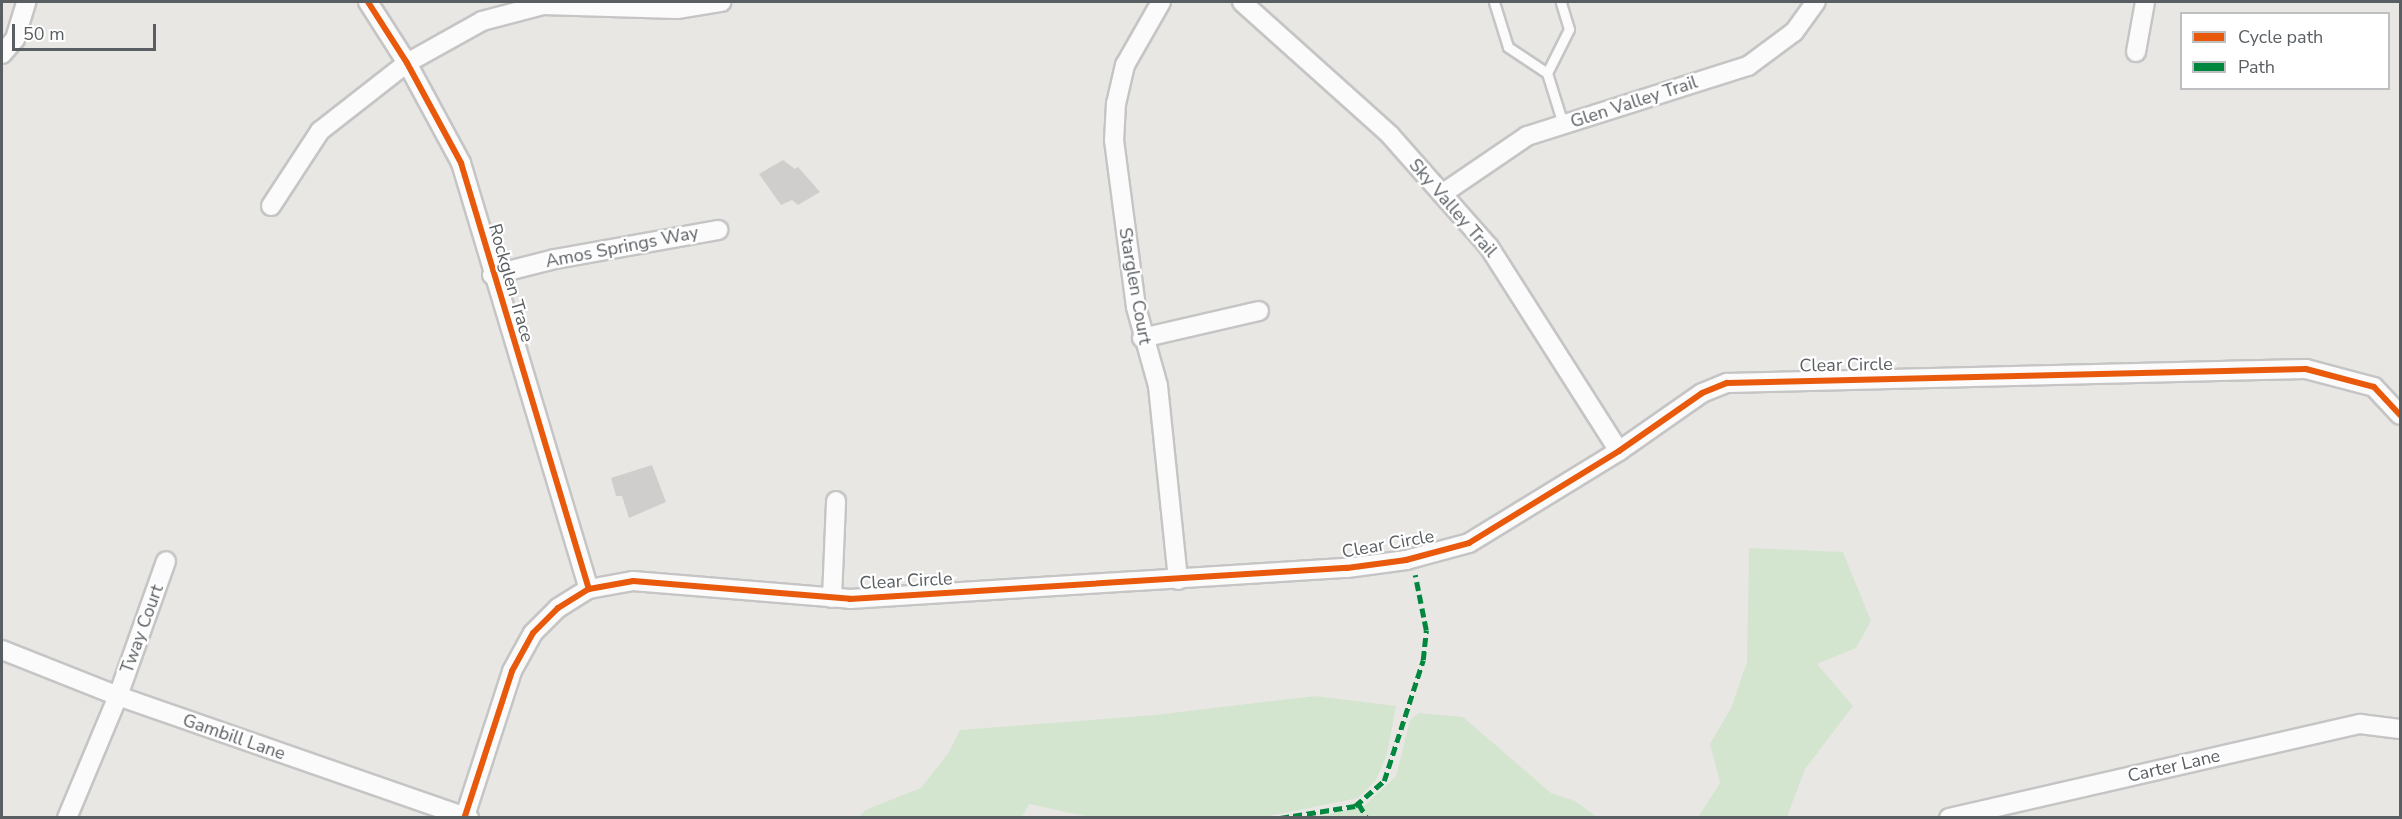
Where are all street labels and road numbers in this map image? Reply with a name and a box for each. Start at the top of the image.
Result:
street label: Glen Valley Trail [1568,71,1700,133]
street label: Sky Valley Trail [1404,154,1502,262]
street label: Rockglen Trace [484,221,538,345]
street label: Amos Springs Way [544,222,700,272]
street label: Starglen Court [1114,226,1156,346]
street label: Clear Circle [1799,353,1893,377]
street label: Clear Circle [1340,525,1436,563]
street label: Clear Circle [859,568,953,594]
street label: Tway Court [116,582,168,676]
street label: Gambill Lane [180,709,288,765]
street label: Carter Lane [2126,745,2222,787]

